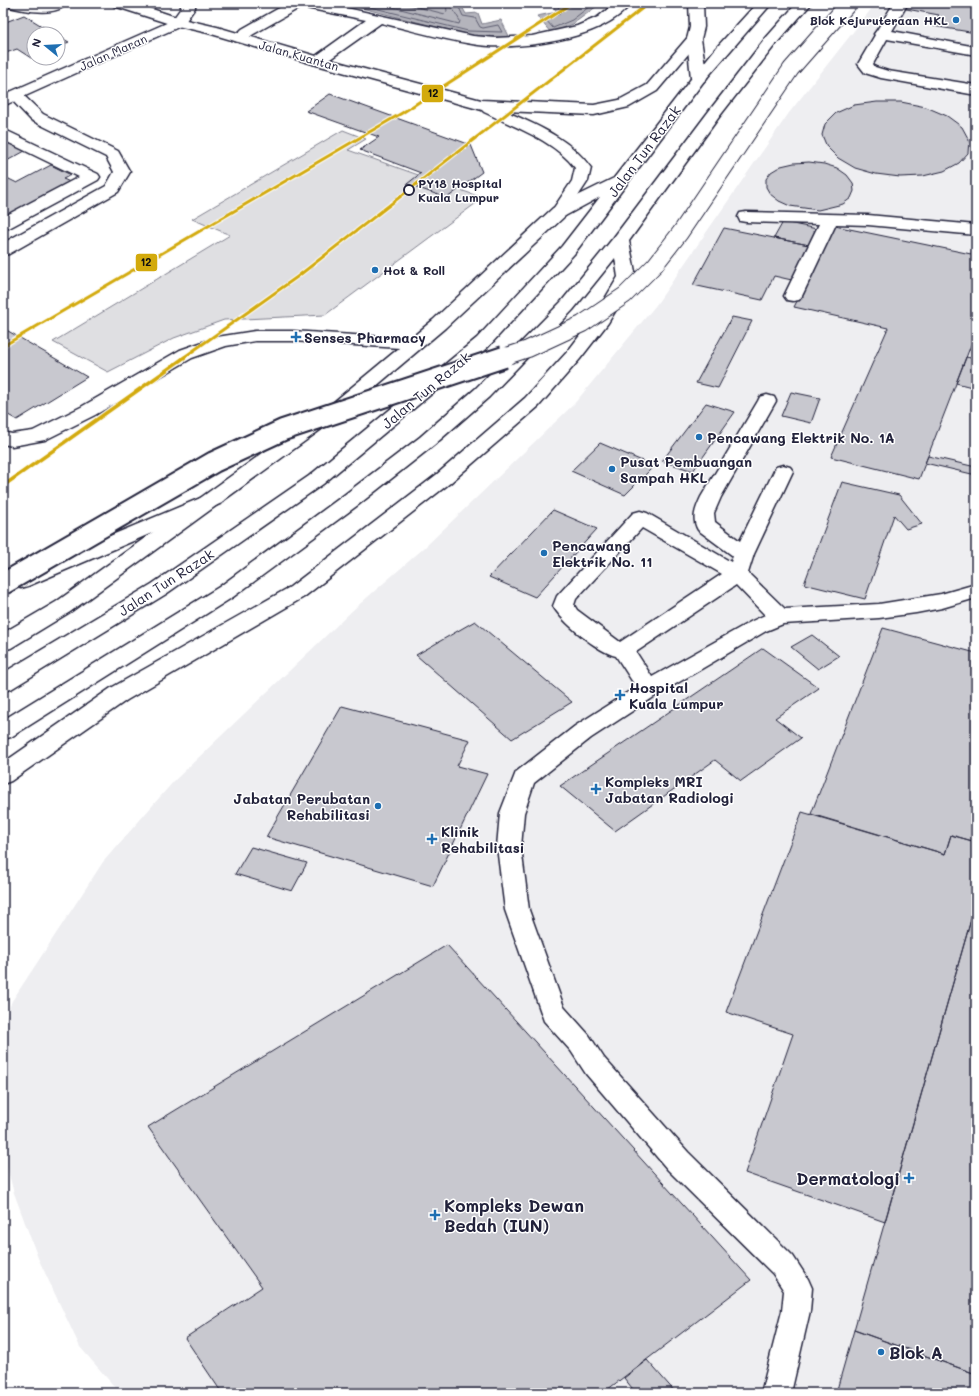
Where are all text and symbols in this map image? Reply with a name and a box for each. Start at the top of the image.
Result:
place label: Blok Kejuruteraan HKL [810,12,948,28]
marker: Blok Kejuruteraan HKL [951,15,961,25]
north arrow [26,26,66,66]
street label: Jalan Maran [77,30,149,74]
text: N [28,36,44,49]
street label: Jalan Kuantan [257,36,341,74]
line badge: 12 [421,84,444,103]
text: 12 [427,85,439,100]
street label: Jalan Tun Razak [603,101,685,201]
place label: PY18 Hospital Kuala Lumpur [418,175,502,205]
marker: PY18 Hospital Kuala Lumpur [403,184,415,196]
line badge: 12 [135,253,158,272]
text: 12 [140,254,152,269]
place label: Hot & Roll [383,262,445,278]
marker: Hot & Roll [370,265,380,275]
place label: Senses Pharmacy [304,328,426,347]
marker: Senses Pharmacy [291,332,301,342]
street label: Jalan Tun Razak [378,347,474,433]
place label: Pencawang Elektrik No. 1A [707,428,895,447]
marker: Pencawang Elektrik No. 1A [694,432,704,442]
place label: Pusat Pembuangan Sampah HKL [620,452,752,487]
marker: Pusat Pembuangan Sampah HKL [607,464,617,474]
place label: Pencawang Elektrik No. 11 [552,536,652,571]
street label: Jalan Tun Razak [115,544,217,620]
marker: Pencawang Elektrik No. 11 [539,548,549,558]
place label: Hospital Kuala Lumpur [629,678,724,713]
marker: Hospital Kuala Lumpur [614,689,626,701]
place label: Kompleks MRI Jabatan Radiologi [605,772,734,807]
marker: Kompleks MRI Jabatan Radiologi [590,783,602,795]
place label: Jabatan Perubatan Rehabilitasi [233,789,370,824]
marker: Jabatan Perubatan Rehabilitasi [373,801,383,811]
place label: Klinik Rehabilitasi [441,822,525,857]
marker: Klinik Rehabilitasi [426,833,438,845]
place label: Dermatologi [796,1167,900,1189]
marker: Dermatologi [903,1172,915,1184]
place label: Kompleks Dewan Bedah (IUN) [444,1194,584,1236]
marker: Kompleks Dewan Bedah (IUN) [429,1209,441,1221]
place label: Blok A [889,1341,943,1363]
marker: Blok A [876,1347,886,1357]

